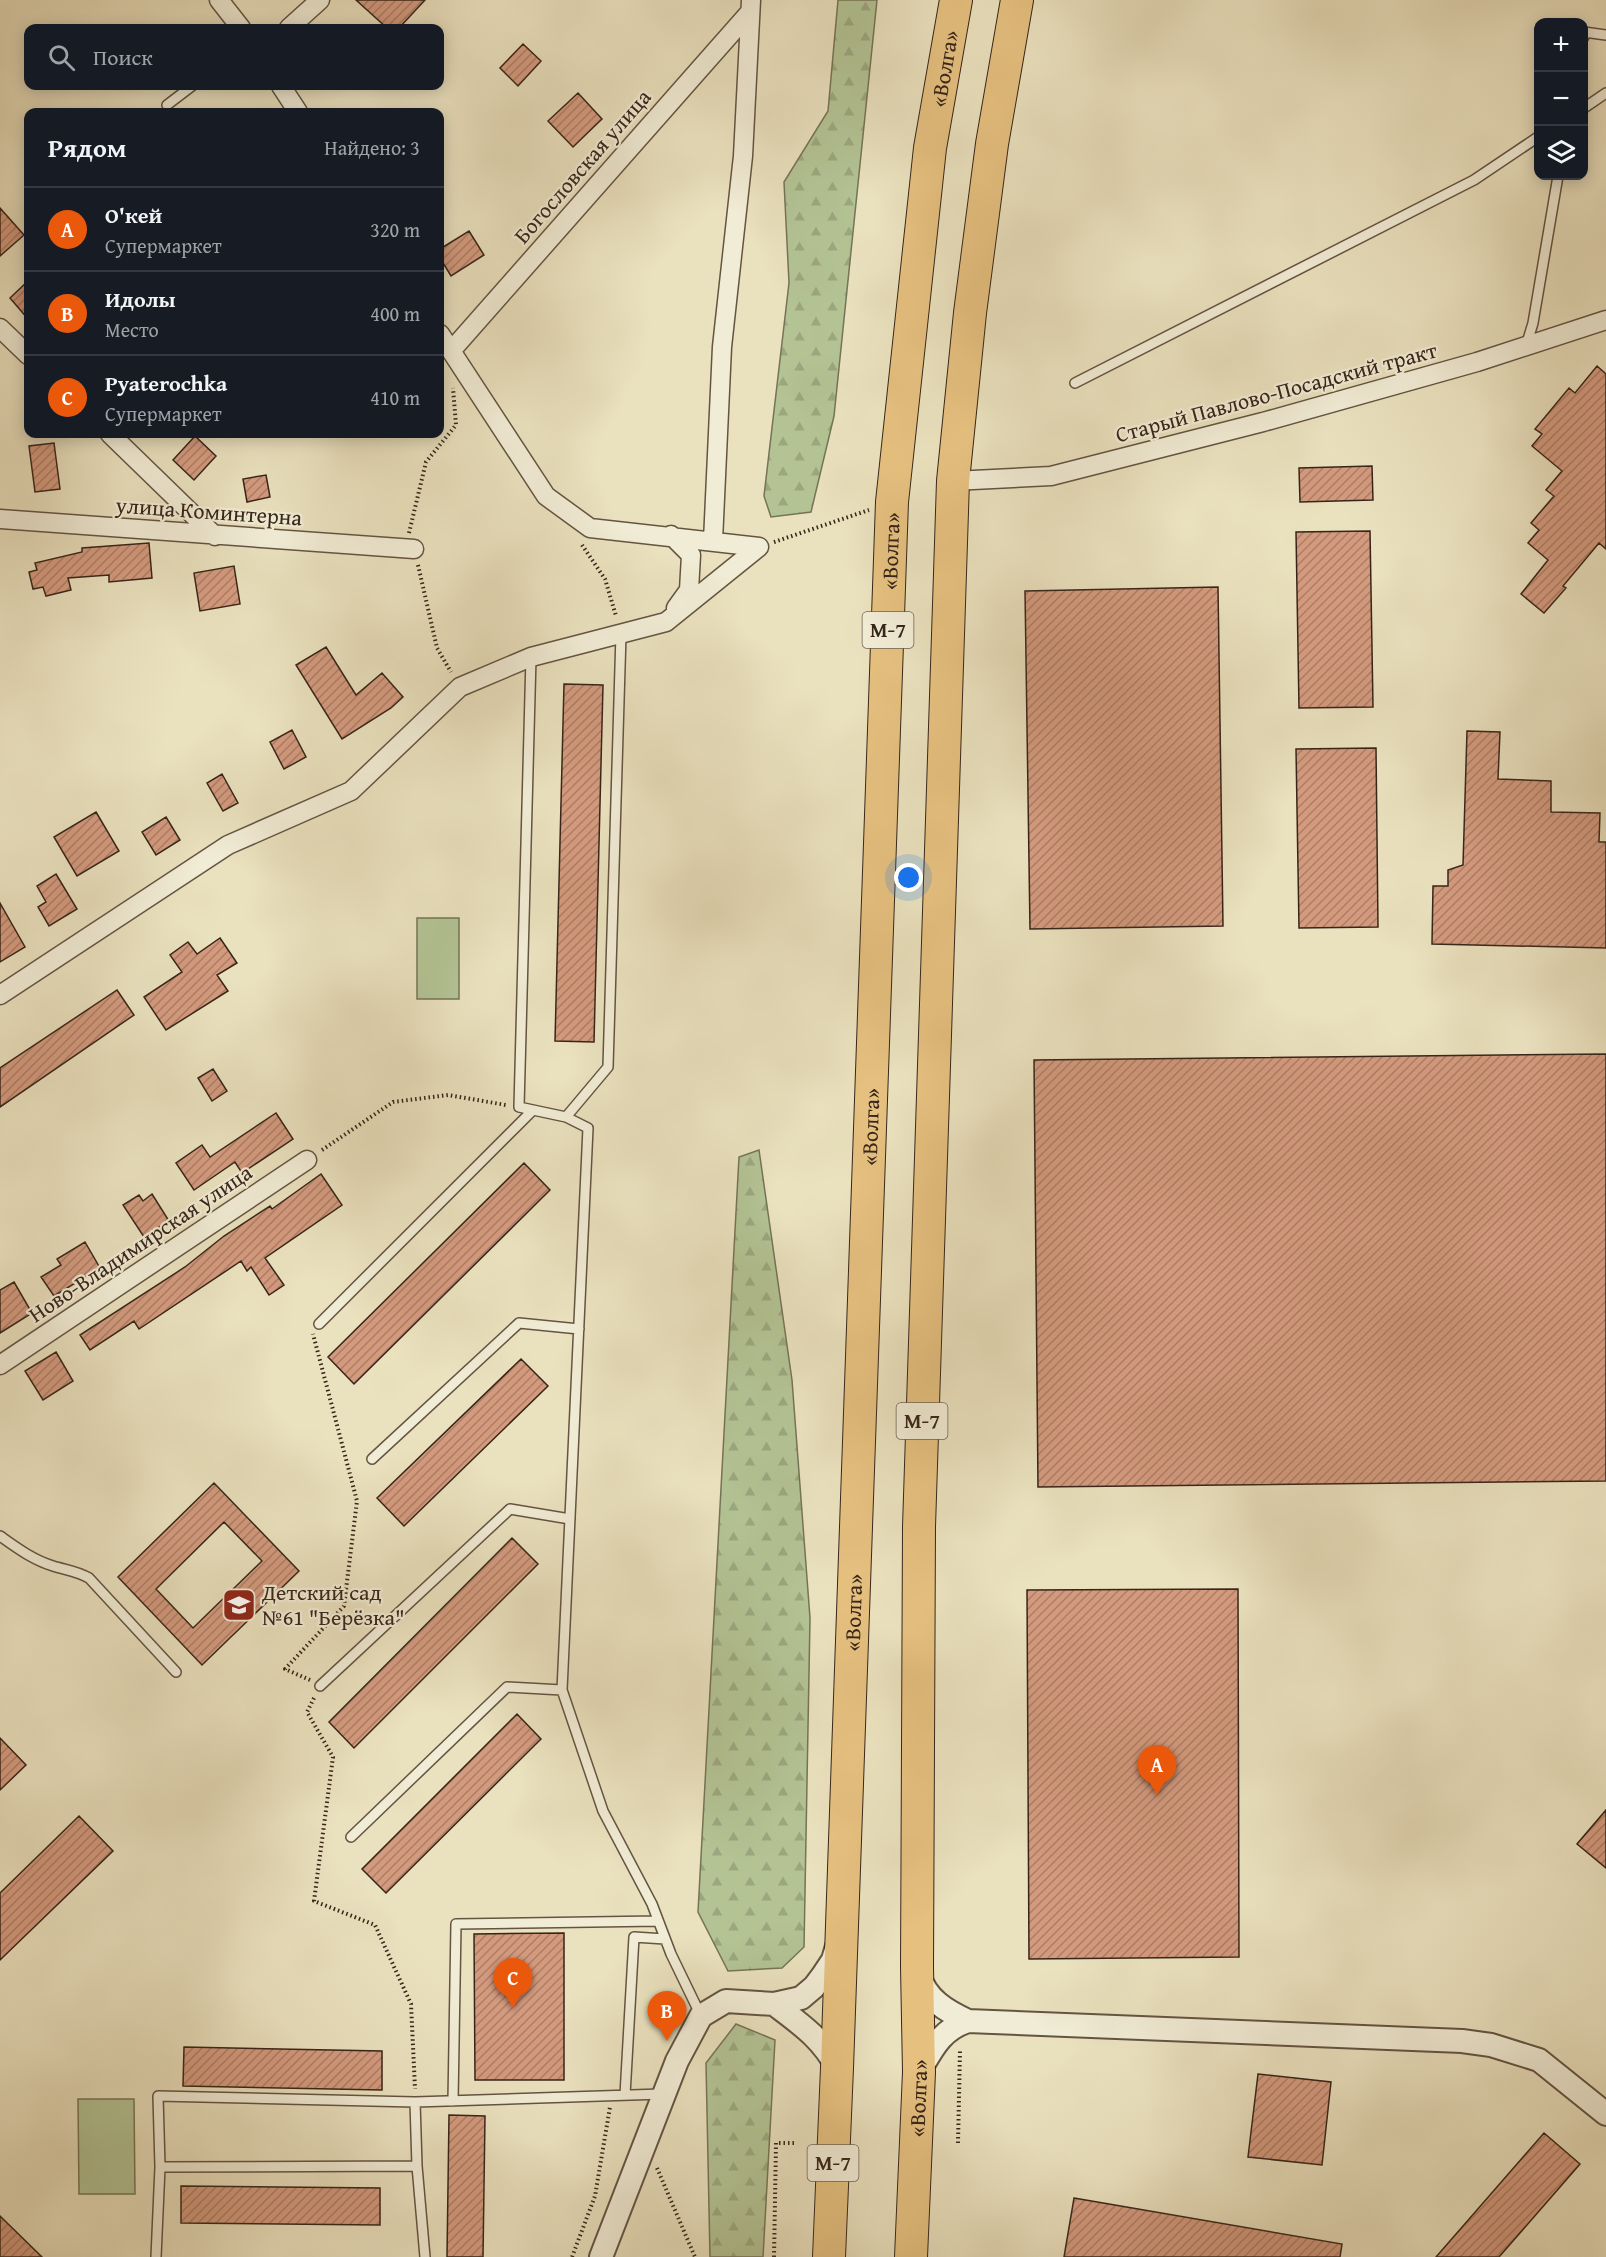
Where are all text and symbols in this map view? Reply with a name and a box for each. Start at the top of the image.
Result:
map controls [1534,18,1588,180]
button: + [1534,18,1588,72]
search box [24,24,444,90]
street label: «Волга» [922,27,966,109]
icon: search [45,41,78,74]
text: Поиск [93,41,153,73]
button: − [1534,72,1588,126]
street label: Богословская улица [506,81,658,250]
button: layers [1534,126,1588,180]
text: Рядом [48,128,126,167]
text: Найдено: 3 [324,133,420,162]
text: О'кей [105,199,162,231]
text: A [61,215,74,244]
text: 320 m [370,215,420,244]
text: Супермаркет [105,231,222,260]
text: Идолы [105,283,176,315]
text: B [61,299,74,328]
text: 400 m [370,299,420,328]
text: Место [105,315,159,344]
street label: Старый Павлово-Посадский тракт [1112,334,1441,450]
text: Pyaterochka [105,367,227,399]
text: C [62,383,73,412]
text: 410 m [370,383,420,412]
text: Супермаркет [105,399,222,428]
street label: улица Коминтерна [114,488,304,534]
street label: «Волга» [873,512,908,590]
road number: М-7 [862,612,914,648]
your location [894,863,923,892]
street label: «Волга» [853,1087,887,1166]
street label: Ново-Владимирская улица [22,1156,258,1330]
road number: М-7 [896,1403,948,1439]
street label: «Волга» [836,1573,870,1652]
place label: Детский сад №61 "Берёзка" [261,1576,405,1633]
school or university icon: Детский сад №61 "Берёзка" [221,1587,257,1623]
pin: A [1138,1746,1176,1795]
pin: C [494,1958,532,2008]
pin: B [648,1992,686,2041]
street label: «Волга» [900,2059,935,2138]
road number: М-7 [808,2145,858,2181]

